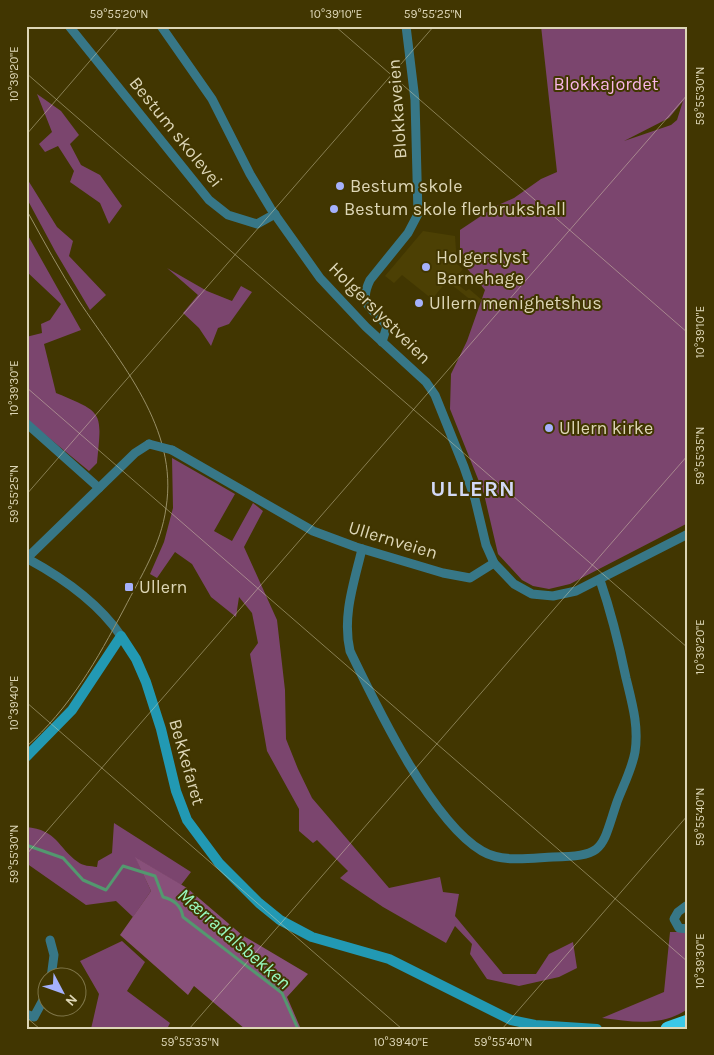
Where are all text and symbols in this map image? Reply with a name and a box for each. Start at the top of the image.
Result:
text: 59°55'20"N [90,7,148,21]
text: 10°39'10"E [310,7,362,21]
text: 59°55'25"N [404,7,462,21]
text: 10°39'20"E [7,46,21,102]
street label: Blokkaveien [383,58,411,160]
text: 59°55'30"N [693,66,707,126]
street label: Bestum skolevei [125,72,227,192]
park label: Blokkajordet [554,73,659,95]
place label: Bestum skole [350,175,462,197]
marker: Bestum skole [334,180,346,192]
place label: Bestum skole flerbrukshall [344,198,566,220]
marker: Bestum skole flerbrukshall [328,203,340,215]
place label: Holgerslyst Barnehage [436,246,528,289]
street label: Holgerslystveien [324,257,436,369]
marker: Holgerslyst Barnehage [420,261,432,273]
place label: Ullern menighetshus [429,292,602,314]
marker: Ullern menighetshus [413,297,425,309]
text: 10°39'10"E [693,306,707,358]
text: 10°39'30"E [7,360,21,416]
place label: Ullern kirke [559,417,653,439]
marker: Ullern kirke [543,422,555,434]
text: 59°55'35"N [693,427,707,485]
text: 59°55'25"N [7,465,21,523]
district label: ULLERN [430,476,516,502]
street label: Ullernveien [346,516,440,564]
place label: Ullern [139,576,187,598]
marker: Ullern [123,581,135,593]
text: 10°39'20"E [693,619,707,675]
text: 10°39'40"E [7,675,21,731]
street label: Bekkefaret [164,716,210,808]
text: 59°55'40"N [693,788,707,846]
text: 59°55'30"N [7,824,21,884]
water label: Mærradalsbekken [173,884,295,994]
text: 10°39'30"E [693,933,707,989]
north arrow [38,968,88,1018]
text: N [62,991,81,1010]
text: 59°55'35"N [161,1035,219,1049]
text: 10°39'40"E [373,1035,429,1049]
text: 59°55'40"N [474,1035,532,1049]

